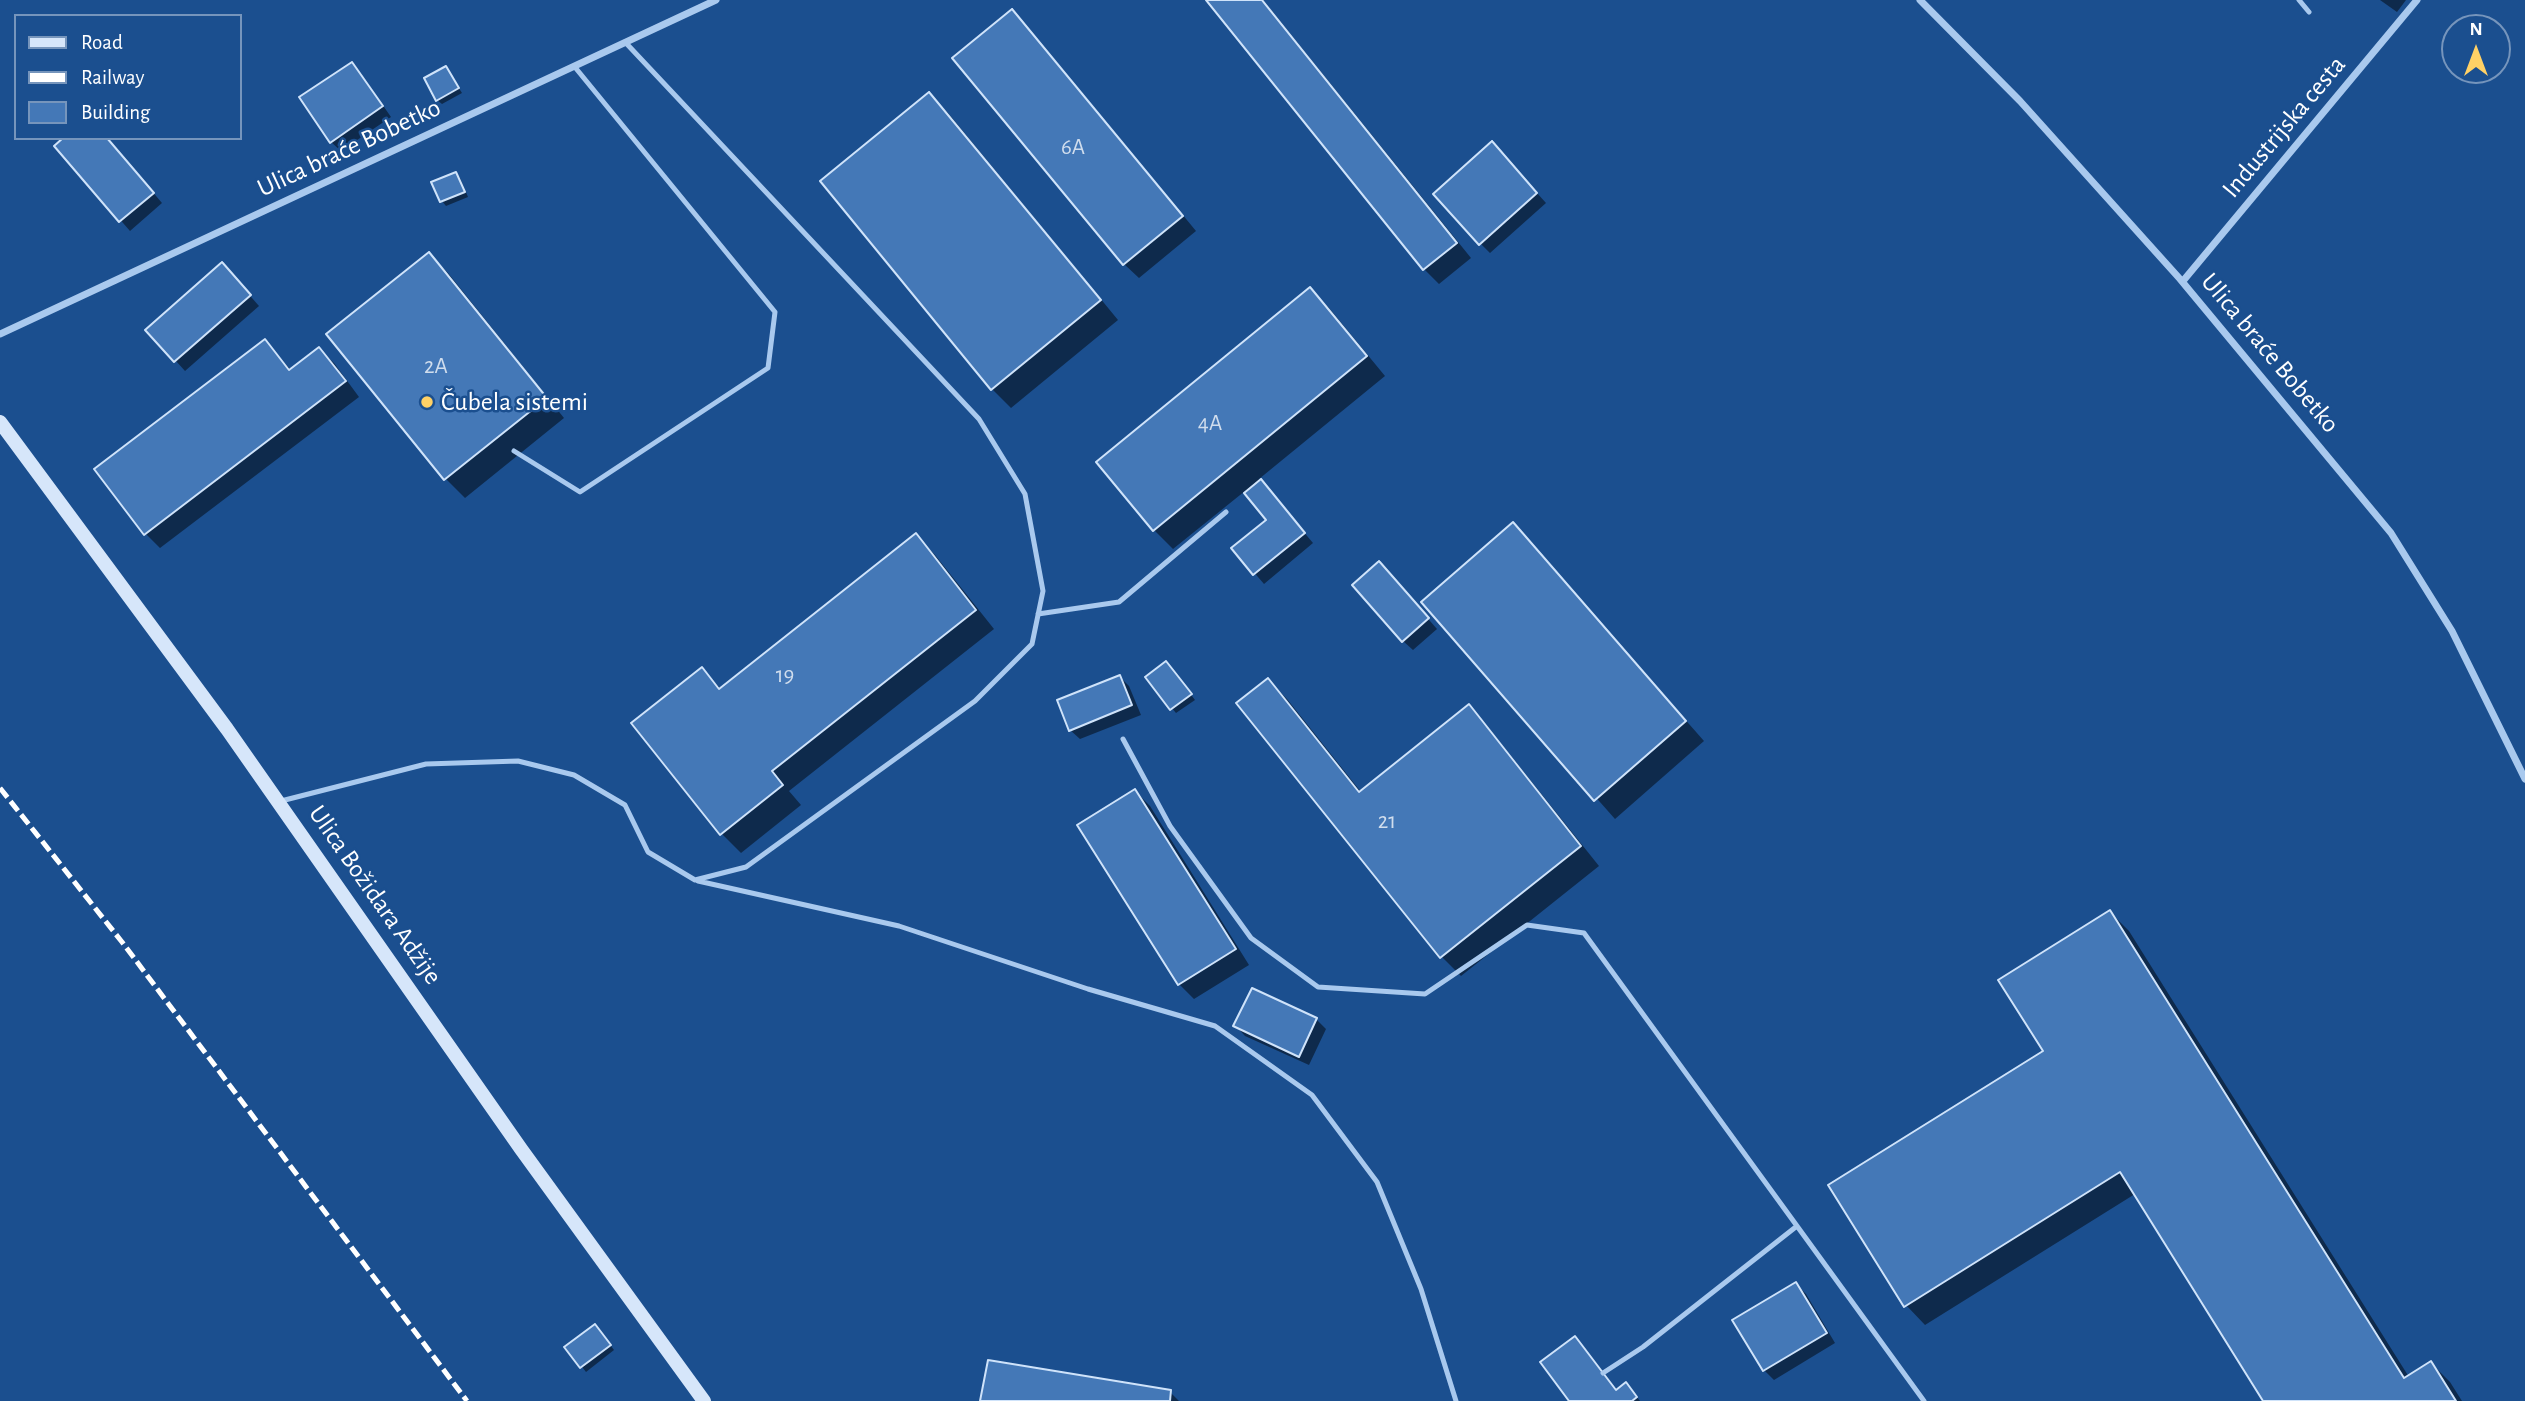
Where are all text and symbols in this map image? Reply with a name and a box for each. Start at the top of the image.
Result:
legend [14,14,242,140]
north arrow [2441,14,2511,84]
text: N [2469,20,2483,39]
text: Road [81,32,123,53]
street label: Industrijska cesta [2216,50,2352,204]
text: Railway [81,67,144,88]
street label: Ulica braće Bobetko [252,92,446,204]
text: Building [81,102,150,123]
house number: 6A [1061,133,1085,161]
street label: Ulica braće Bobetko [2194,267,2346,439]
house number: 2A [424,352,448,380]
place label: Čubela sistemi [441,386,588,418]
marker: Čubela sistemi [419,394,435,410]
house number: 4A [1198,409,1222,437]
house number: 19 [776,661,794,689]
street label: Ulica Božidara Adžije [302,799,448,991]
house number: 21 [1378,807,1396,835]

